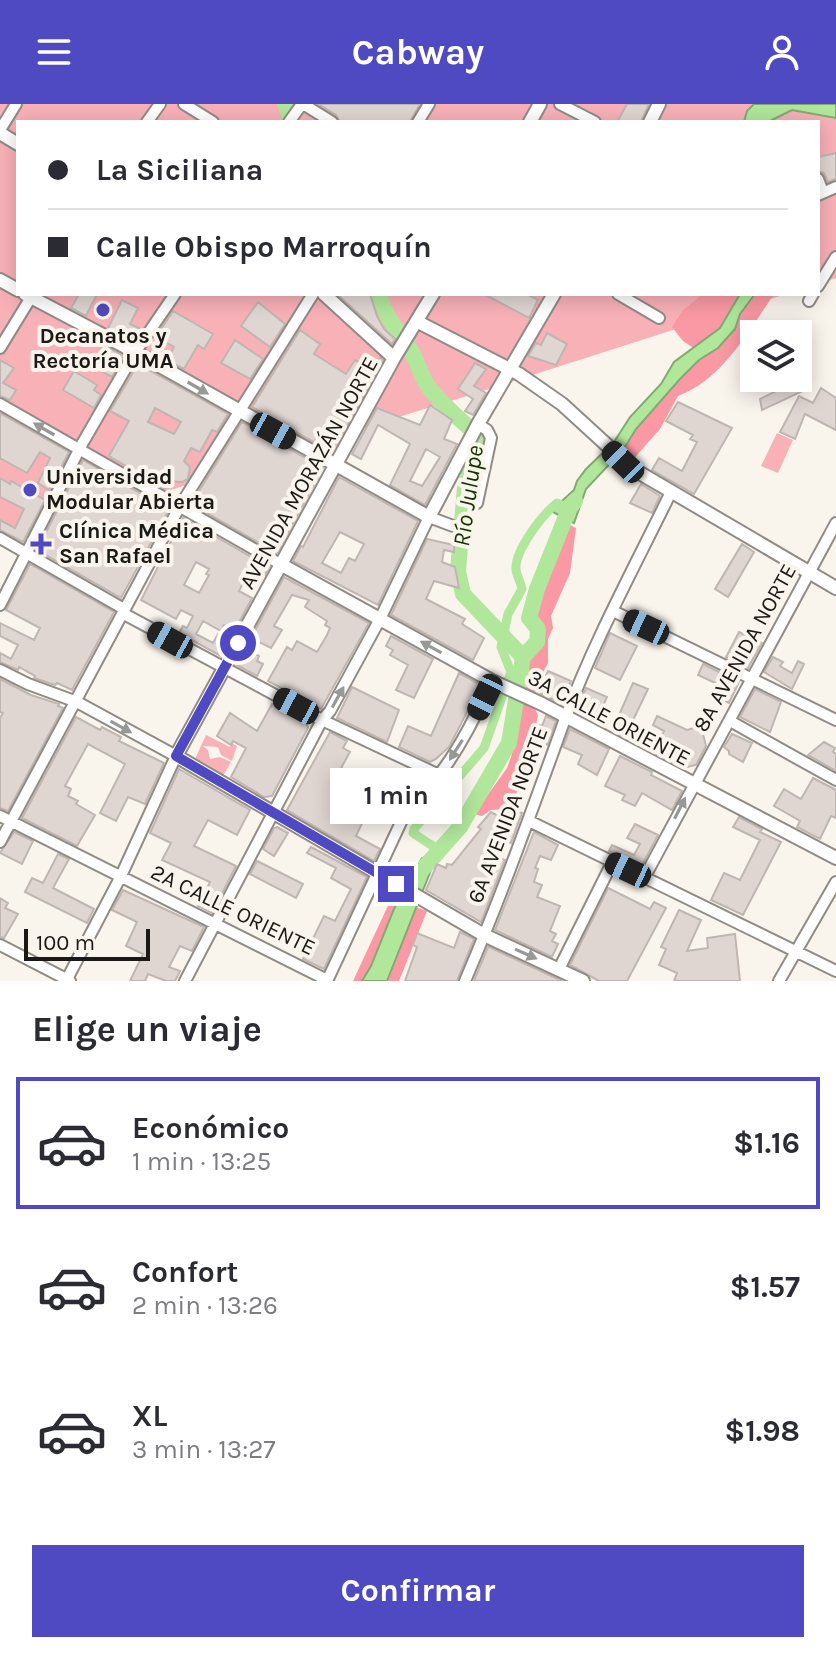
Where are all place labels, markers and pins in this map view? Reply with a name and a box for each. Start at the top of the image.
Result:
marker: Decanatos y Rectoría UMA [94,301,112,319]
place label: Decanatos y Rectoría UMA [32,323,174,374]
place label: Universidad Modular Abierta [46,464,215,515]
marker: Universidad Modular Abierta [21,481,39,499]
place label: Clínica Médica San Rafael [59,518,214,569]
marker: Clínica Médica San Rafael [30,533,52,555]

